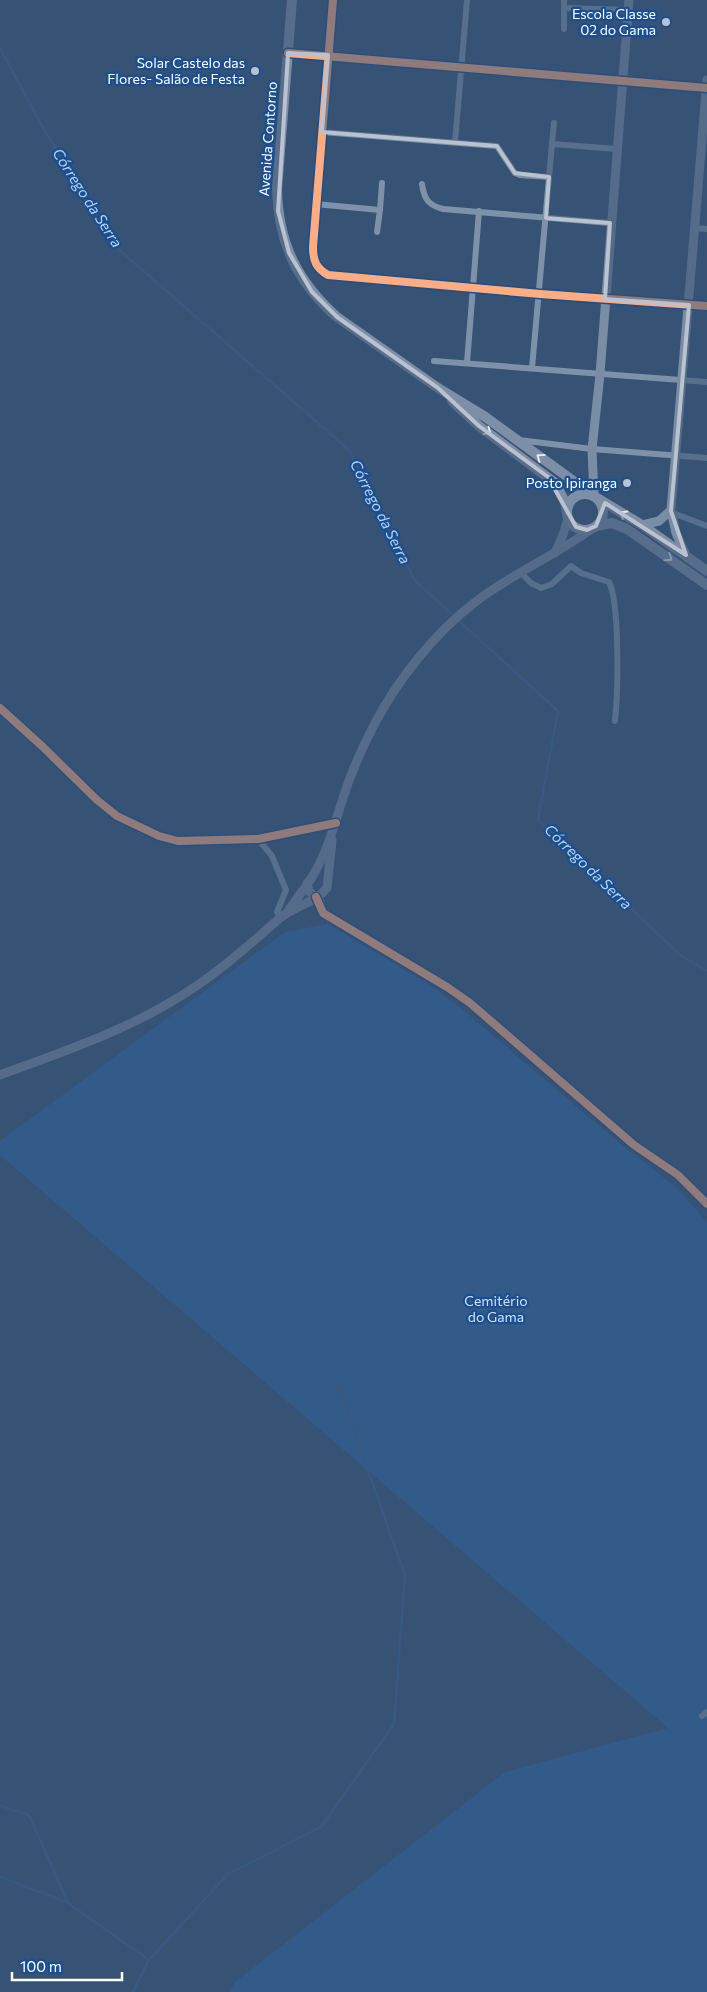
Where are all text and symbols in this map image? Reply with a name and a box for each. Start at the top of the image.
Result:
place label: Escola Classe 02 do Gama [572,5,656,38]
marker: Escola Classe 02 do Gama [660,16,672,28]
place label: Solar Castelo das Flores- Salão de Festa [107,54,245,87]
marker: Solar Castelo das Flores- Salão de Festa [249,65,261,77]
street label: Avenida Contorno [255,81,280,197]
water label: Córrego da Serra [49,145,127,250]
one-way arrow [482,427,491,435]
one-way arrow [537,454,546,462]
water label: Córrego da Serra [347,456,415,567]
place label: Posto Ipiranga [526,474,617,491]
marker: Posto Ipiranga [621,477,633,489]
one-way arrow [620,510,629,520]
one-way arrow [663,552,673,561]
water label: Córrego da Serra [541,820,636,913]
park label: Cemitério do Gama [464,1292,528,1325]
scale bar [12,1950,122,1982]
text: 100 m [20,1957,62,1975]

